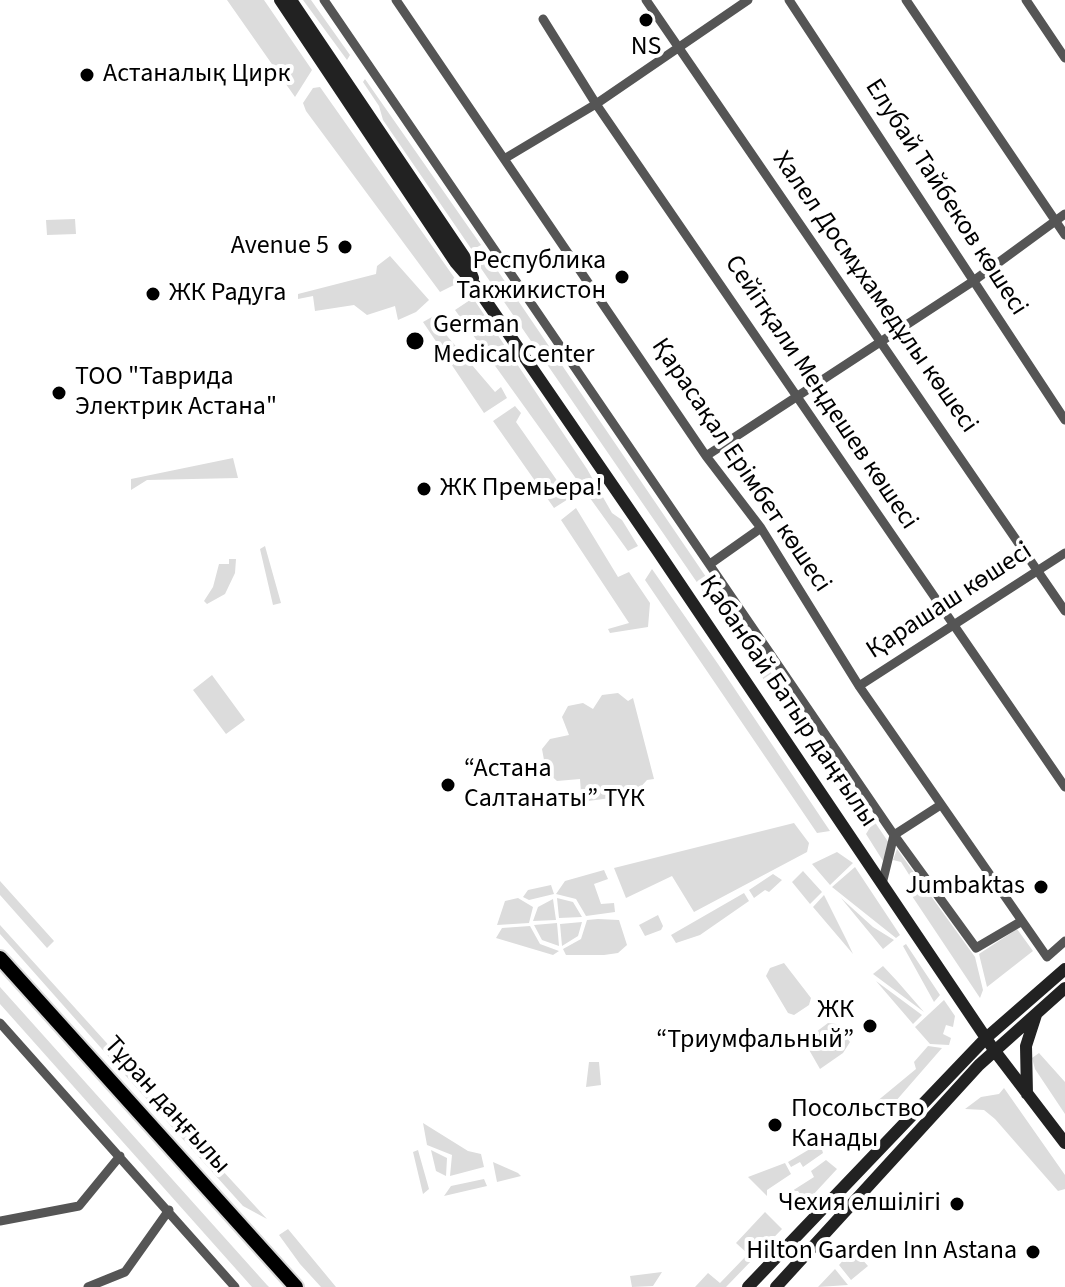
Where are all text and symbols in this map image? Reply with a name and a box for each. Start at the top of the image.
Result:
marker: NS [637,11,655,29]
place label: NS [631,32,661,64]
place label: Астаналық Цирк [103,59,290,91]
marker: Астаналық Цирк [78,66,96,84]
street label: Елубай Тайбеков көшесі [857,74,1033,322]
street label: Халел Досмұхамедұлы көшесі [765,146,983,440]
place label: Avenue 5 [231,231,329,263]
marker: Avenue 5 [336,238,354,256]
place label: Республика Такжикистон [456,246,606,308]
street label: Сейітқали Меңдешев көшесі [716,250,924,536]
marker: Республика Такжикистон [613,268,631,286]
place label: ЖК Радуга [169,278,286,310]
marker: ЖК Радуга [144,285,162,303]
place label: German Medical Center [433,310,594,372]
marker: German Medical Center [404,330,426,352]
street label: Қарасақал Ерімбет көшесі [643,333,837,599]
place label: ТОО "Таврида Электрик Астана" [75,362,277,424]
marker: ТОО "Таврида Электрик Астана" [50,384,68,402]
place label: ЖК Премьера! [440,473,603,505]
marker: ЖК Премьера! [415,480,433,498]
street label: Қарашаш көшесі [861,537,1039,667]
street label: Қабанбай Батыр даңғылы [691,570,883,834]
place label: “Астана Салтанаты” ТҮК [464,754,645,816]
marker: “Астана Салтанаты” ТҮК [439,776,457,794]
place label: Jumbaktas [905,871,1025,903]
marker: Jumbaktas [1032,878,1050,896]
place label: ЖК “Триумфальный” [656,995,854,1056]
marker: ЖК “Триумфальный” [861,1017,879,1035]
street label: Тұран даңғылы [96,1031,236,1181]
place label: Посольство Канады [791,1094,925,1156]
marker: Посольство Канады [766,1116,784,1134]
place label: Чехия елшілігі [778,1188,941,1220]
marker: Чехия елшілігі [948,1195,966,1213]
place label: Hilton Garden Inn Astana [746,1236,1017,1268]
marker: Hilton Garden Inn Astana [1024,1243,1042,1261]

